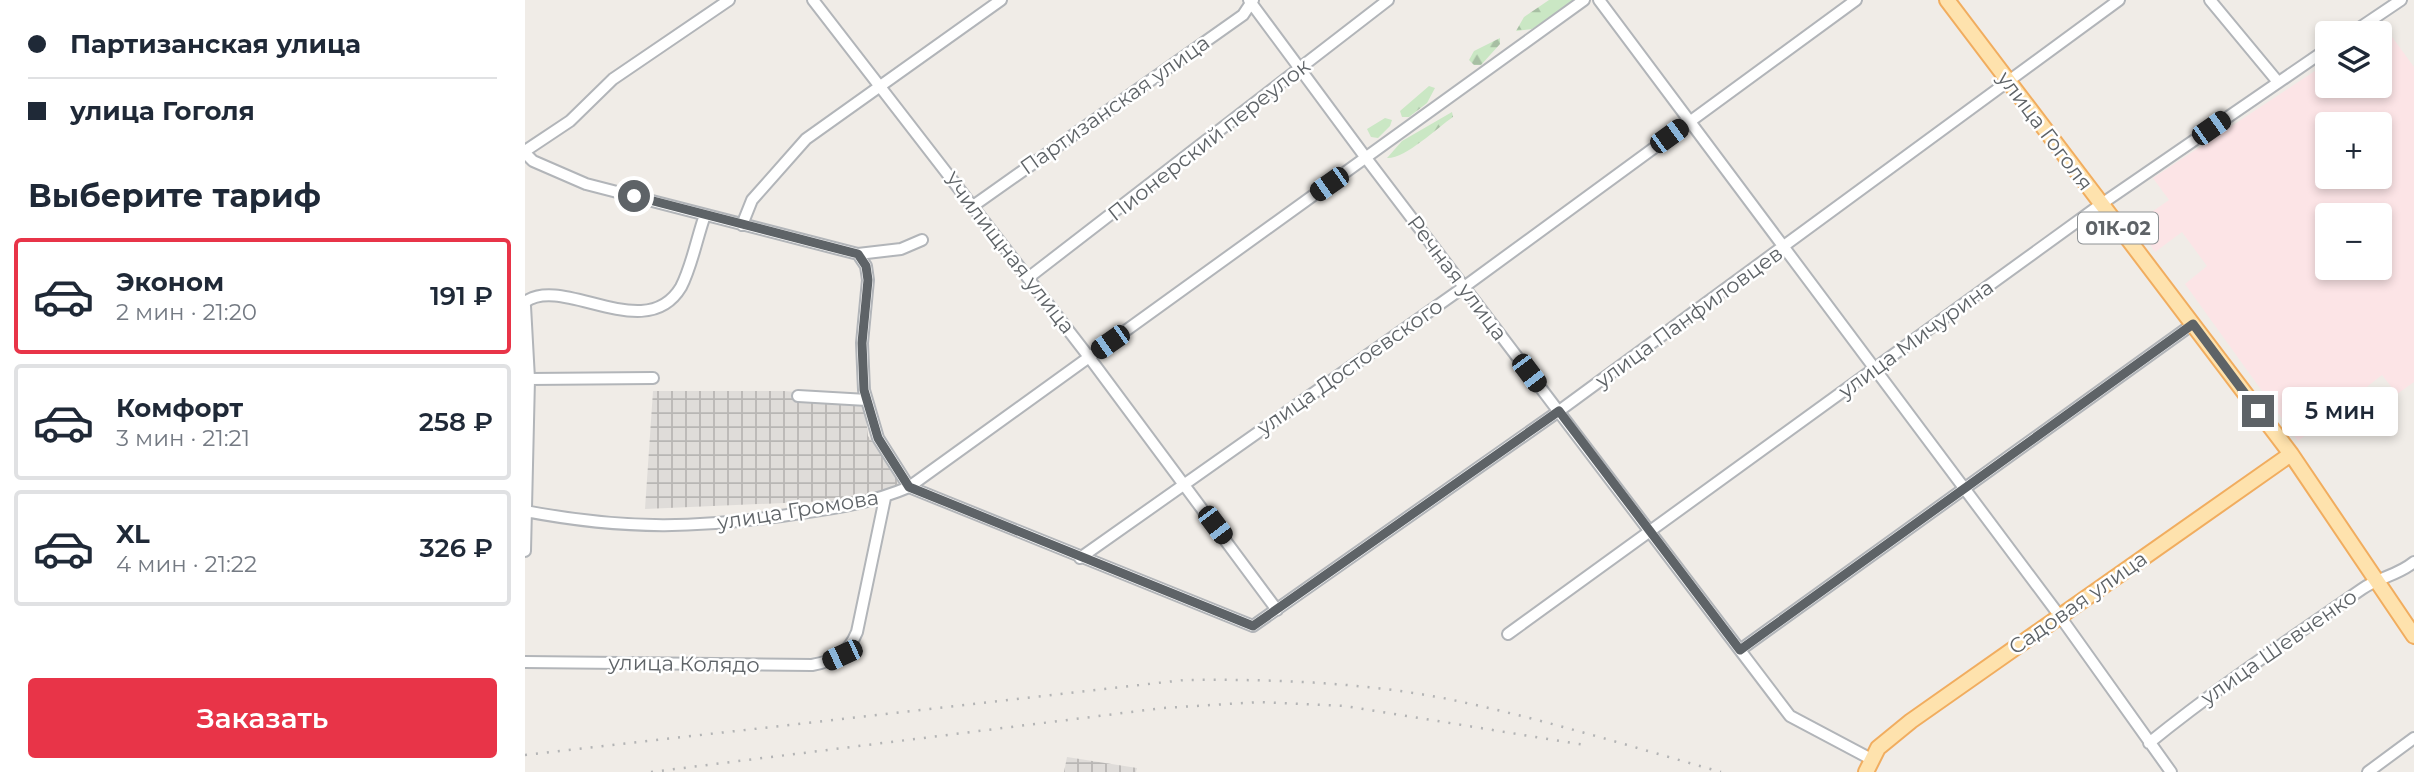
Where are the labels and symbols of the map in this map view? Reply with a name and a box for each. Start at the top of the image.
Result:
street label: Партизанская улица [1015,30,1214,179]
street label: Пионерский переулок [1103,53,1315,226]
street label: улица Гоголя [1992,65,2098,195]
car [2188,107,2235,149]
car [1646,115,1693,157]
car [1306,163,1353,205]
street label: Училищная улица [939,167,1080,338]
route start [618,180,650,212]
street label: Речная улица [1402,210,1513,345]
road number: 01К-02 [2078,212,2158,244]
street label: улица Панфиловцев [1589,240,1787,393]
street label: улица Мичурина [1833,274,1998,404]
street label: улица Достоевского [1251,293,1447,441]
car [1087,321,1134,363]
car [1508,350,1551,396]
callout: 5 мин [2283,386,2398,436]
route end [2242,395,2274,427]
street label: улица Громова [714,484,881,535]
car [1194,502,1237,548]
street label: Садовая улица [2004,546,2152,660]
street label: улица Шевченко [2195,583,2362,710]
car [819,637,866,673]
street label: улица Колядо [607,650,760,677]

